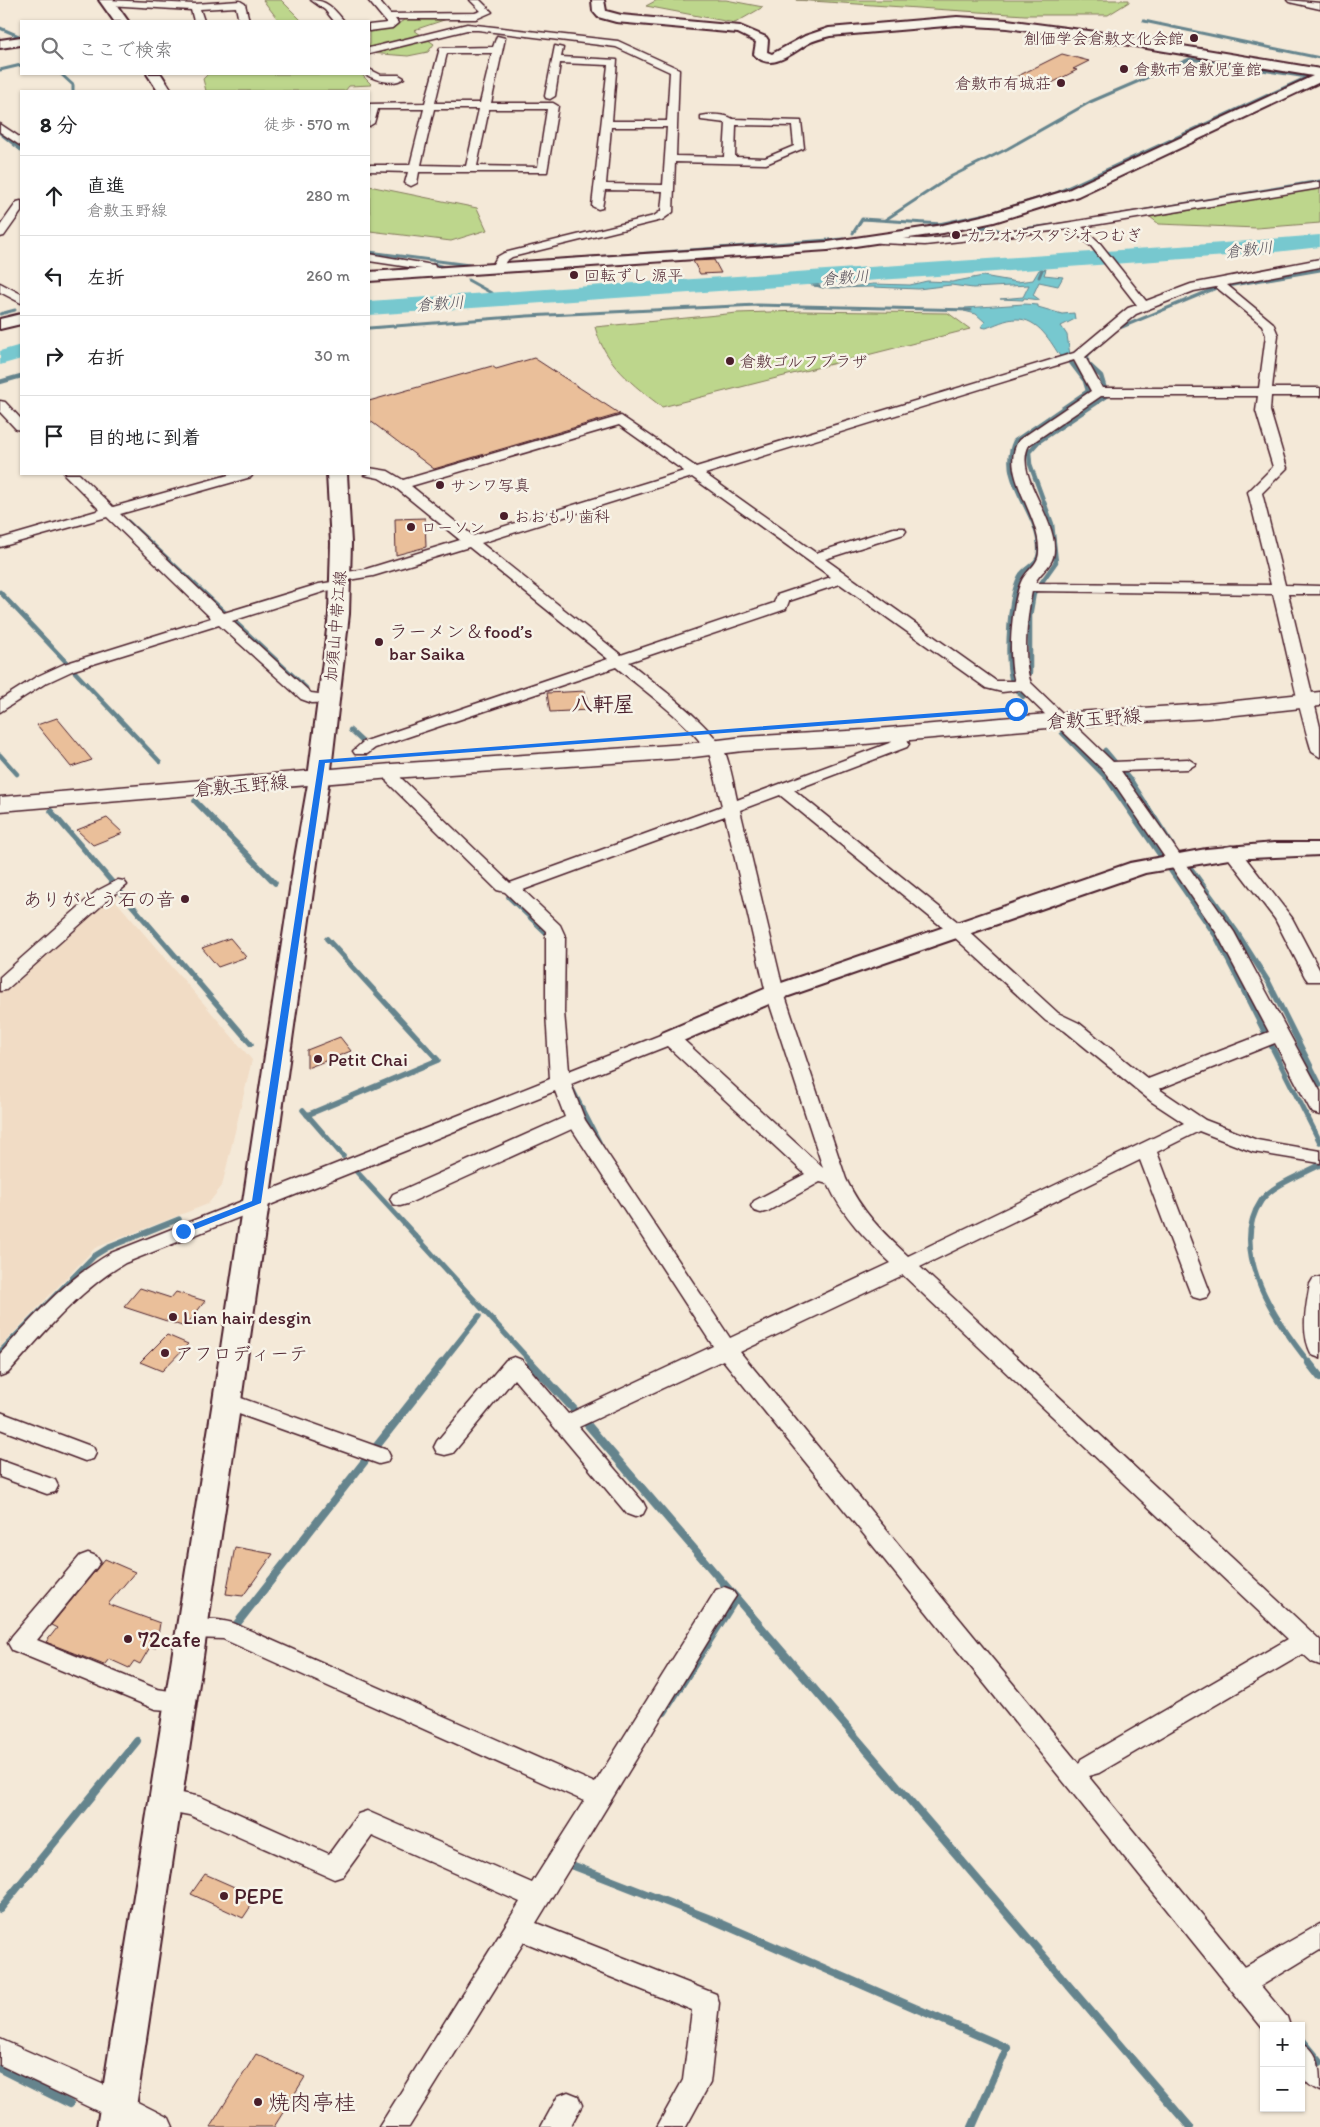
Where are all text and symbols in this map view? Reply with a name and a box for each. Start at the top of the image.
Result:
search box [20,20,370,75]
place label: 創価学会倉敷文化会館 [1024,29,1184,48]
marker: 創価学会倉敷文化会館 [1188,32,1200,44]
icon: search [38,34,66,62]
text: ここで検索 [78,38,173,61]
place label: 倉敷市倉敷児童館 [1134,60,1262,79]
marker: 倉敷市倉敷児童館 [1118,63,1130,75]
place label: 倉敷市有城荘 [955,74,1051,93]
marker: 倉敷市有城荘 [1055,77,1067,89]
text: 8 分 [40,112,77,137]
text: 徒歩 · 570 m [264,115,350,134]
text: 直進 [87,174,125,197]
icon: ahead [40,182,68,210]
text: 280 m [306,186,350,205]
text: 倉敷玉野線 [87,201,167,220]
place label: カラオケスタジオつむぎ [966,226,1142,245]
marker: カラオケスタジオつむぎ [950,229,962,241]
water label: 倉敷川 [1224,238,1274,261]
icon: left [40,262,68,290]
text: 左折 [87,266,125,289]
text: 260 m [306,266,350,285]
place label: 回転ずし 源平 [584,266,684,285]
water label: 倉敷川 [820,266,870,289]
marker: 回転ずし 源平 [568,269,580,281]
water label: 倉敷川 [415,292,465,315]
icon: right [40,342,68,370]
text: 右折 [87,346,125,369]
text: 30 m [314,346,350,365]
place label: 倉敷ゴルフプラザ [740,352,867,371]
marker: 倉敷ゴルフプラザ [724,355,736,367]
icon: arrive [40,422,68,450]
text: 目的地に到着 [87,426,201,449]
place label: サンワ写真 [450,476,530,495]
marker: サンワ写真 [434,479,446,491]
place label: おおもり歯科 [514,507,610,526]
marker: おおもり歯科 [498,510,510,522]
place label: ローソン [421,518,485,537]
marker: ローソン [405,521,417,533]
street label: 加須山中帯江線 [321,569,350,683]
place label: ラーメン＆food’s bar Saika [389,620,533,665]
marker: ラーメン＆food’s bar Saika [373,636,385,648]
district label: 八軒屋 [572,691,635,716]
route start [1005,698,1028,721]
street label: 倉敷玉野線 [1046,704,1142,733]
street label: 倉敷玉野線 [193,770,289,801]
place label: ありがとう石の音 [23,888,175,911]
marker: ありがとう石の音 [179,893,191,905]
place label: Petit Chai [328,1048,408,1071]
marker: Petit Chai [312,1053,324,1065]
route end [172,1220,195,1243]
place label: Lian hair desgin [183,1306,312,1329]
marker: Lian hair desgin [167,1311,179,1323]
place label: アフロディーテ [175,1342,308,1365]
marker: アフロディーテ [159,1347,171,1359]
place label: 72cafe [138,1626,201,1653]
marker: 72cafe [122,1633,134,1645]
place label: PEPE [234,1883,284,1910]
marker: PEPE [218,1890,230,1902]
map controls [1260,2022,1305,2112]
button: + [1260,2022,1305,2067]
button: − [1260,2067,1305,2112]
place label: 焼肉亭桂 [268,2089,356,2116]
marker: 焼肉亭桂 [252,2096,264,2108]

